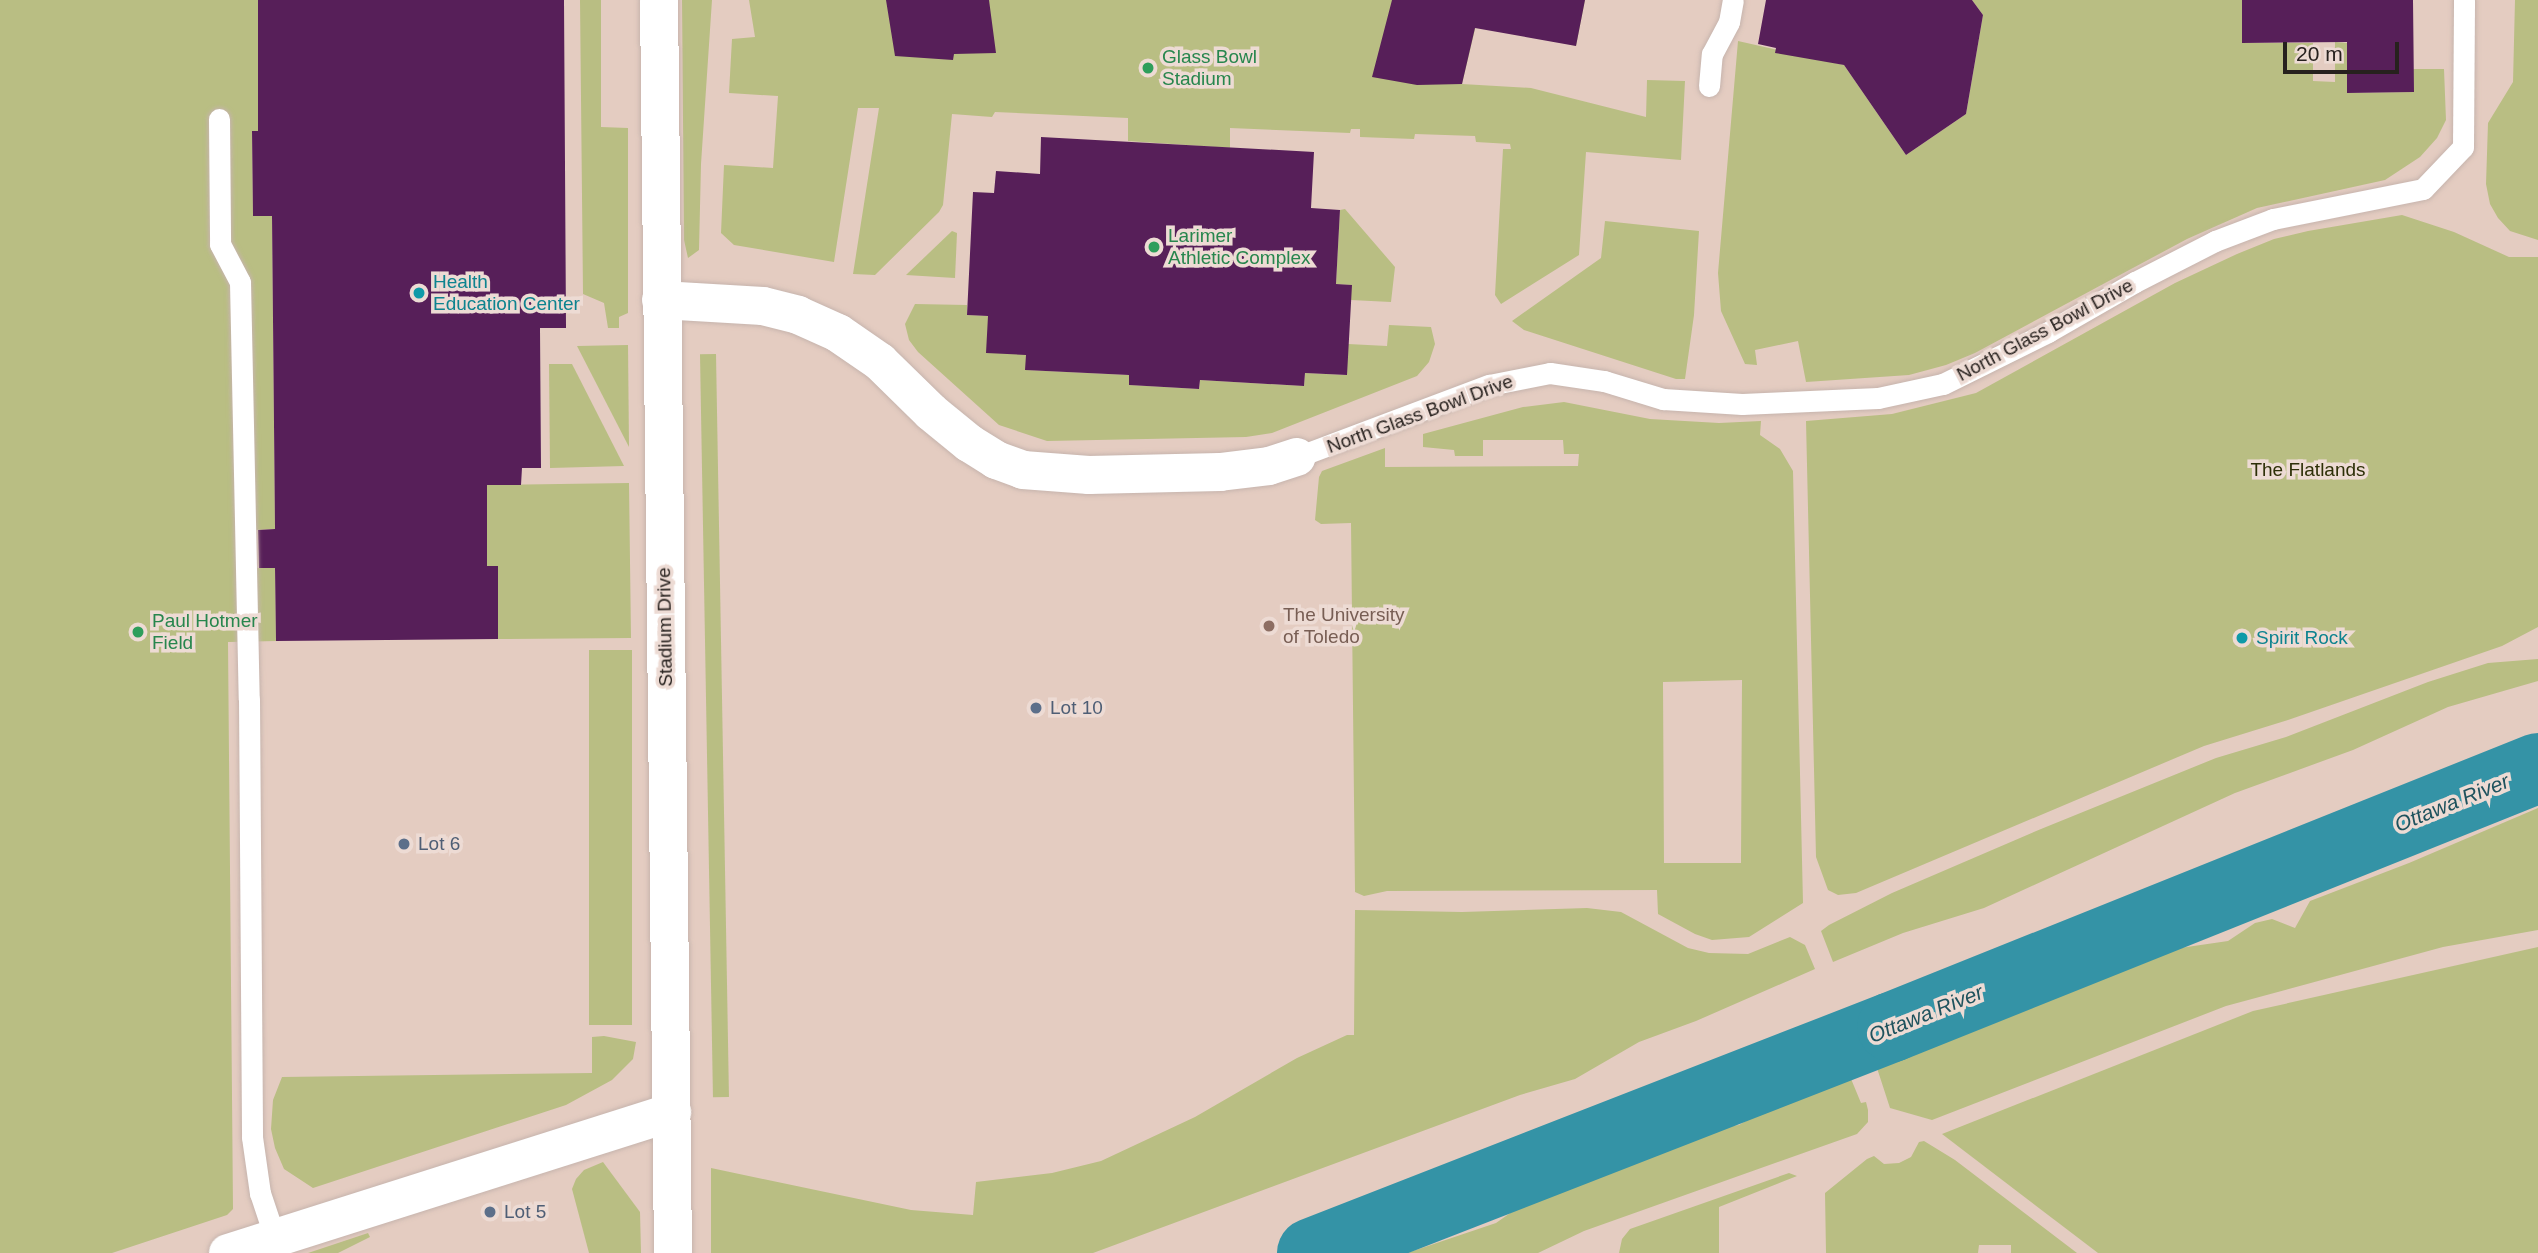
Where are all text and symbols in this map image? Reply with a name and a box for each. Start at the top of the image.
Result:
scale bar [2286,28,2402,72]
text: 20 m [2296,42,2343,65]
place label: Glass Bowl Stadium [1162,46,1257,90]
marker: Glass Bowl Stadium [1140,60,1156,76]
place label: Larimer Athletic Complex [1168,225,1311,269]
marker: Larimer Athletic Complex [1146,239,1162,255]
place label: Health Education Center [433,271,580,315]
street label: North Glass Bowl Drive [1953,274,2137,386]
marker: Health Education Center [411,285,427,301]
street label: North Glass Bowl Drive [1324,370,1516,458]
park label: The Flatlands [2250,459,2366,481]
street label: Stadium Drive [653,567,677,687]
place label: The University of Toledo [1283,604,1404,648]
place label: Paul Hotmer Field [152,610,258,654]
marker: The University of Toledo [1261,618,1277,634]
marker: Paul Hotmer Field [130,624,146,640]
place label: Spirit Rock [2256,627,2348,649]
marker: Spirit Rock [2234,630,2250,646]
place label: Lot 10 [1050,697,1103,719]
marker: Lot 10 [1028,700,1044,716]
water label: Ottawa River [2391,769,2513,837]
place label: Lot 6 [418,833,460,855]
marker: Lot 6 [396,836,412,852]
water label: Ottawa River [1865,980,1987,1048]
place label: Lot 5 [504,1201,546,1223]
marker: Lot 5 [482,1204,498,1220]

